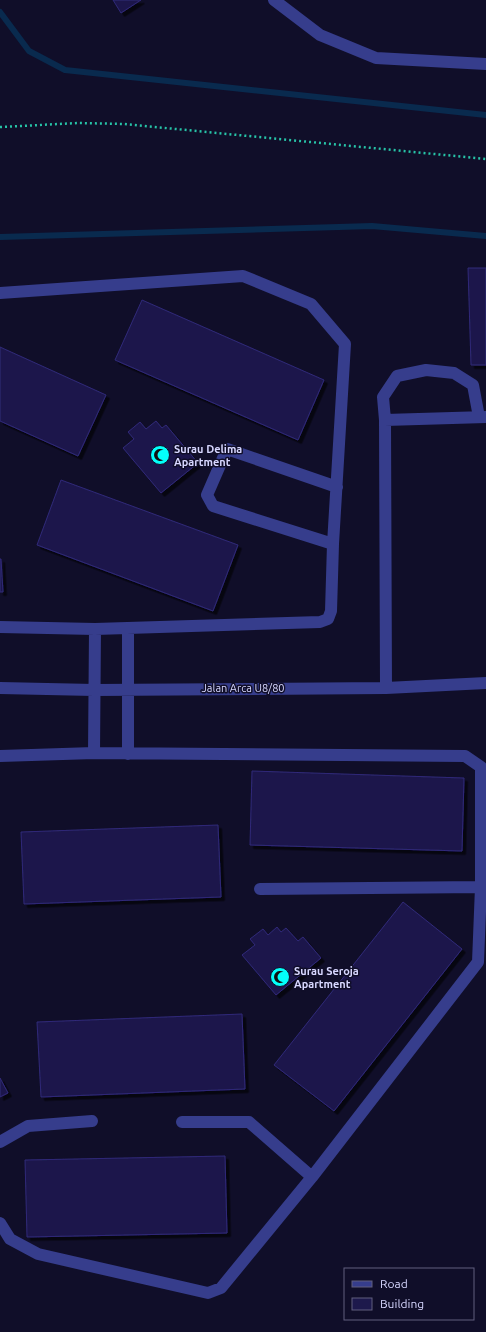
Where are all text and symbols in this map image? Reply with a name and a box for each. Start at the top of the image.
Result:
place label: Surau Delima Apartment [174,443,242,468]
mosque icon: Surau Delima Apartment [149,444,171,466]
street label: Jalan Arca U8/80 [201,682,285,694]
place label: Surau Seroja Apartment [294,965,359,990]
mosque icon: Surau Seroja Apartment [269,966,291,988]
legend [344,1268,474,1320]
text: Road [380,1277,408,1290]
text: Building [380,1297,424,1310]

